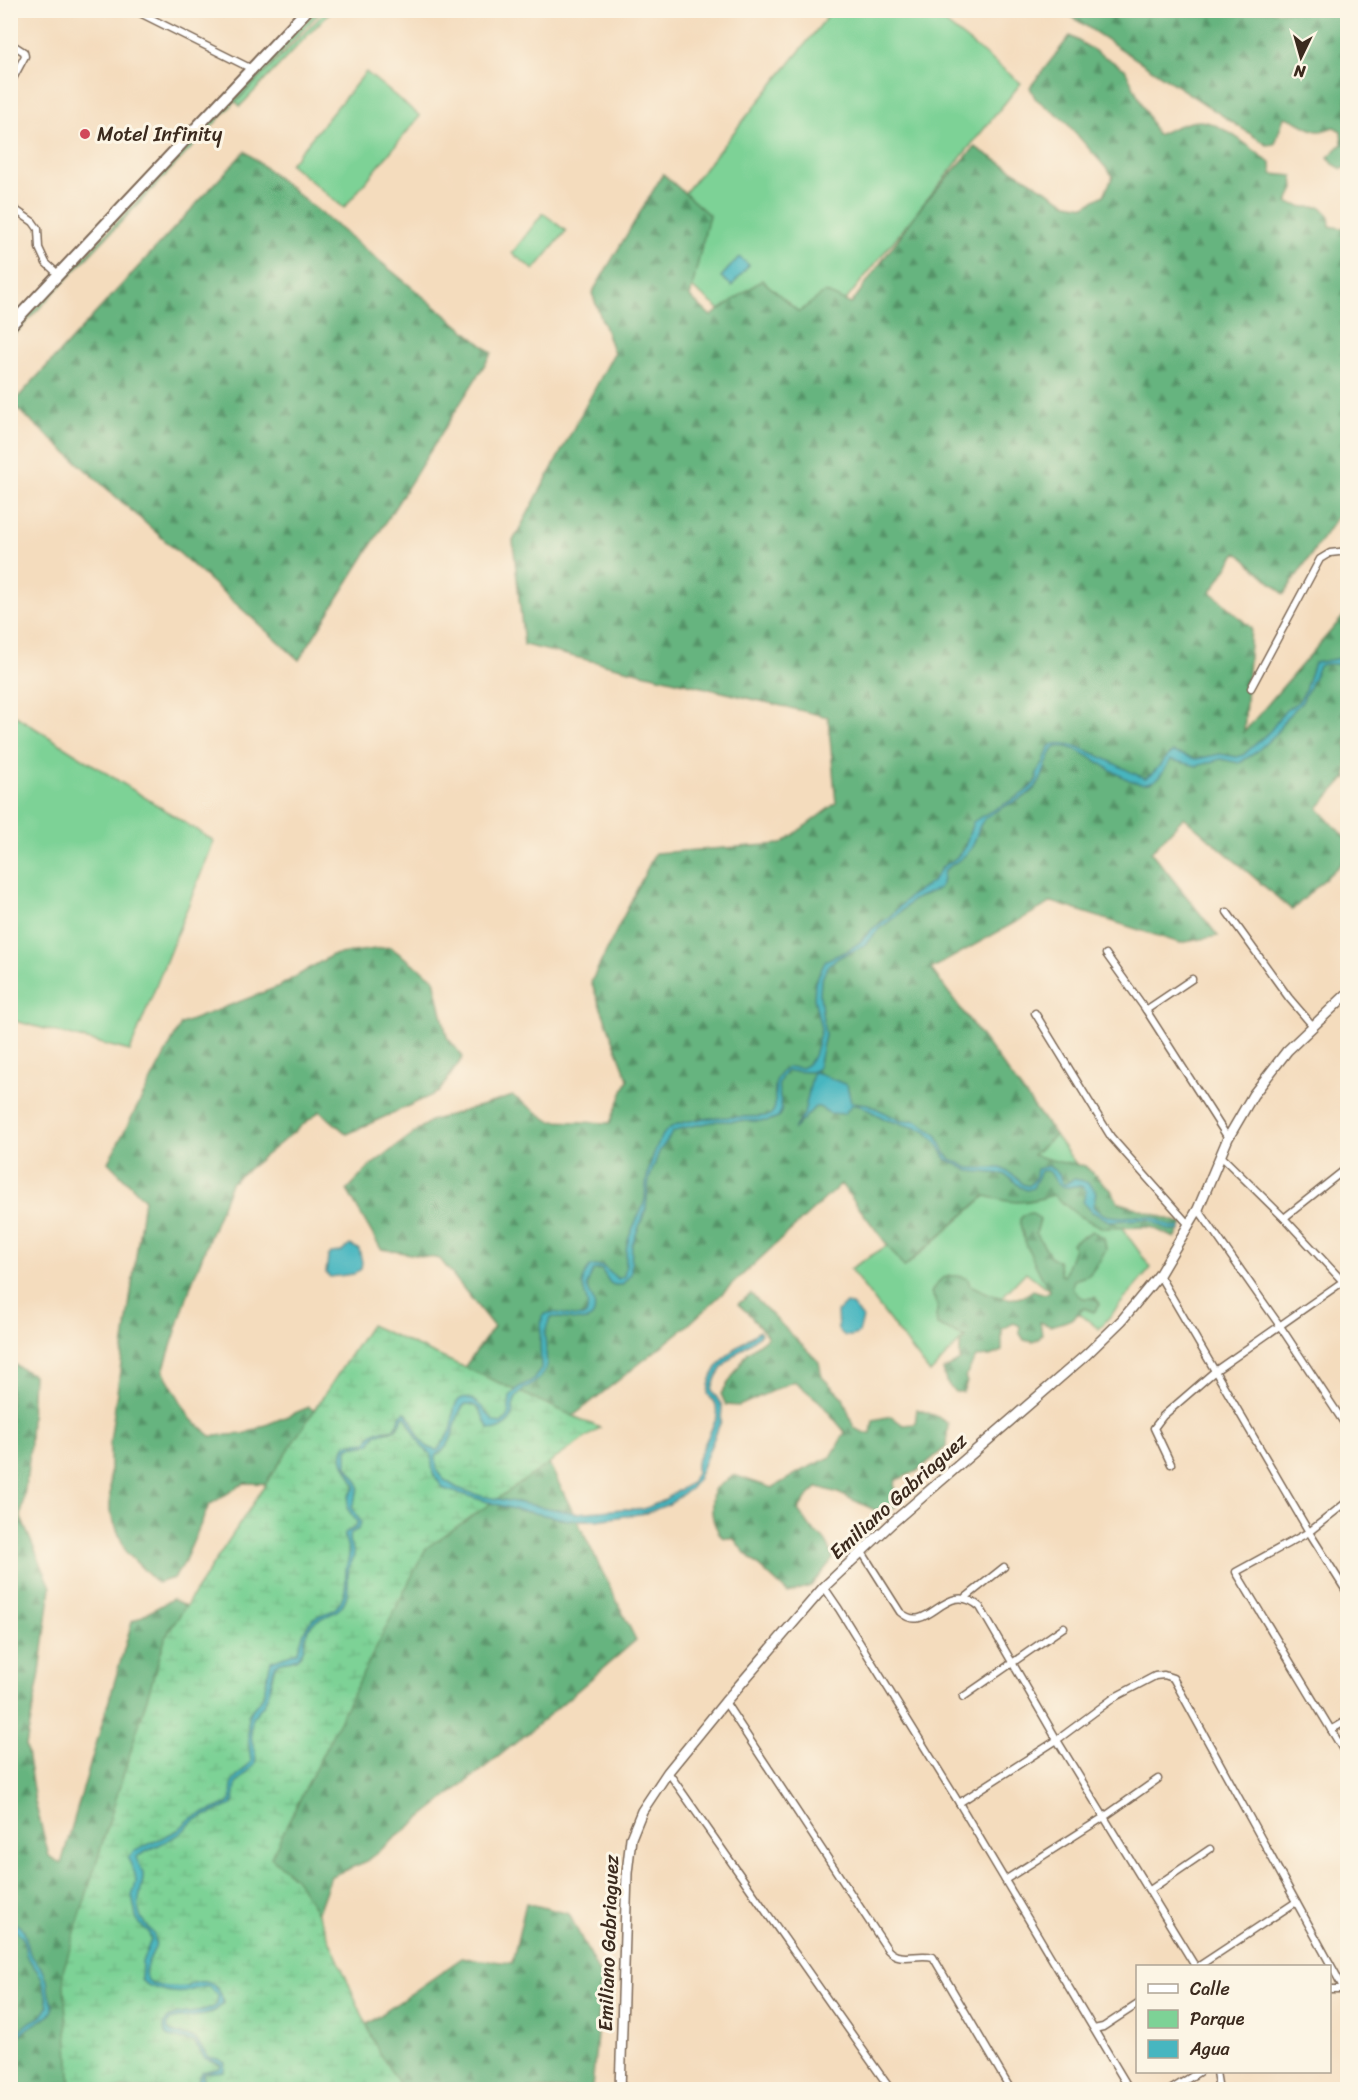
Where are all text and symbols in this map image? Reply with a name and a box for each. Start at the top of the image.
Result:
north arrow [1271,27,1331,87]
text: N [1292,56,1308,86]
place label: Motel Infinity [97,117,223,152]
marker: Motel Infinity [78,127,92,141]
street label: Emiliano Gabriaguez [821,1424,976,1568]
street label: Emiliano Gabriaguez [588,1854,629,2032]
legend [1136,1965,1331,2073]
text: Calle [1190,1973,1230,2005]
text: Parque [1190,2003,1245,2035]
text: Agua [1189,2033,1231,2065]

